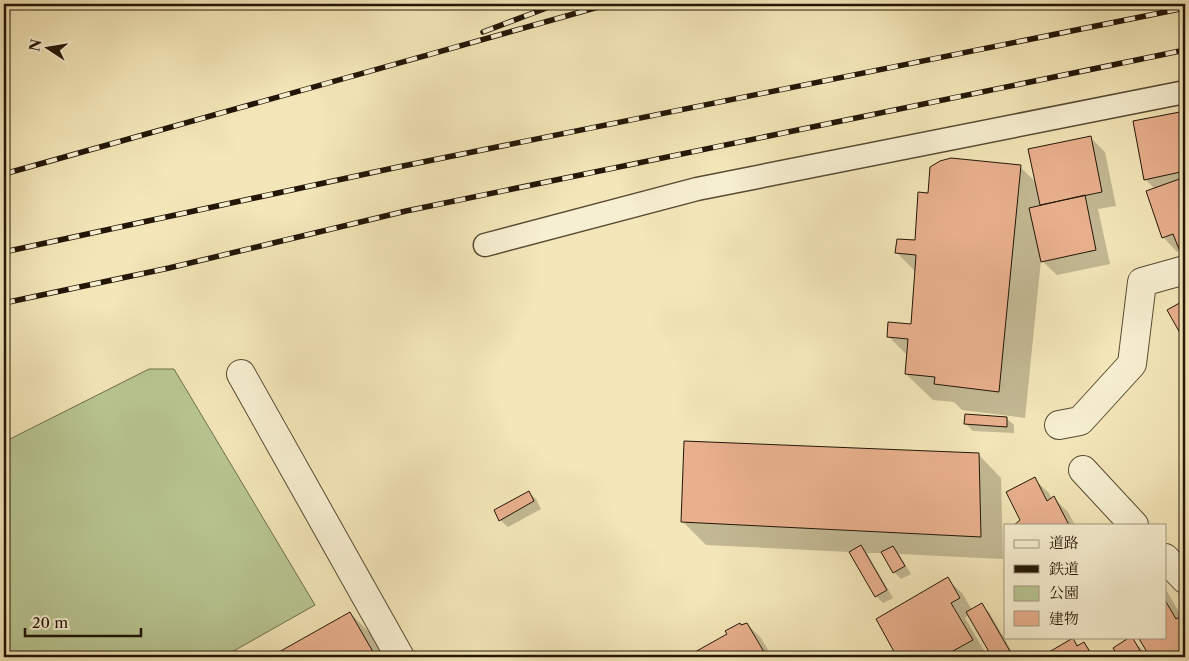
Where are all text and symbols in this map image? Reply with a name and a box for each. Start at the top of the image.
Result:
north arrow [22,22,72,72]
text: N [25,37,45,53]
legend [1004,524,1166,638]
text: 道路 [1049,533,1079,552]
text: 鉄道 [1049,559,1079,578]
text: 公園 [1049,583,1079,602]
scale bar [25,606,141,638]
text: 建物 [1049,609,1079,628]
text: 20 m [32,613,68,632]

